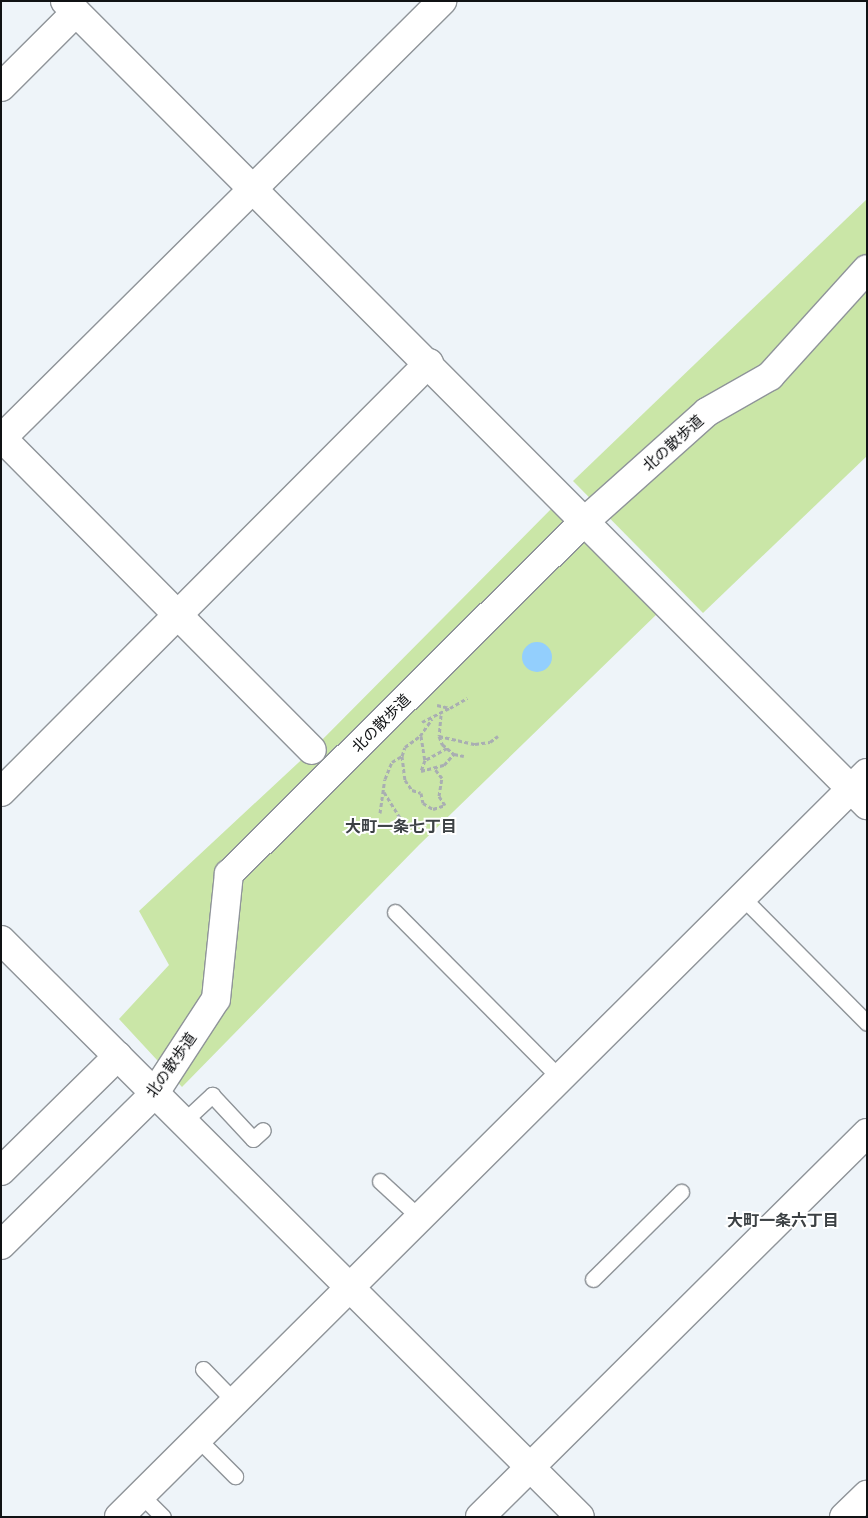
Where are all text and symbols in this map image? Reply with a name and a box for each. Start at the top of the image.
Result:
street label: 北の散歩道 [639,411,707,475]
street label: 北の散歩道 [348,690,414,756]
district label: 大町一条七丁目 [345,817,457,837]
street label: 北の散歩道 [142,1029,200,1101]
district label: 大町一条六丁目 [727,1211,839,1231]

